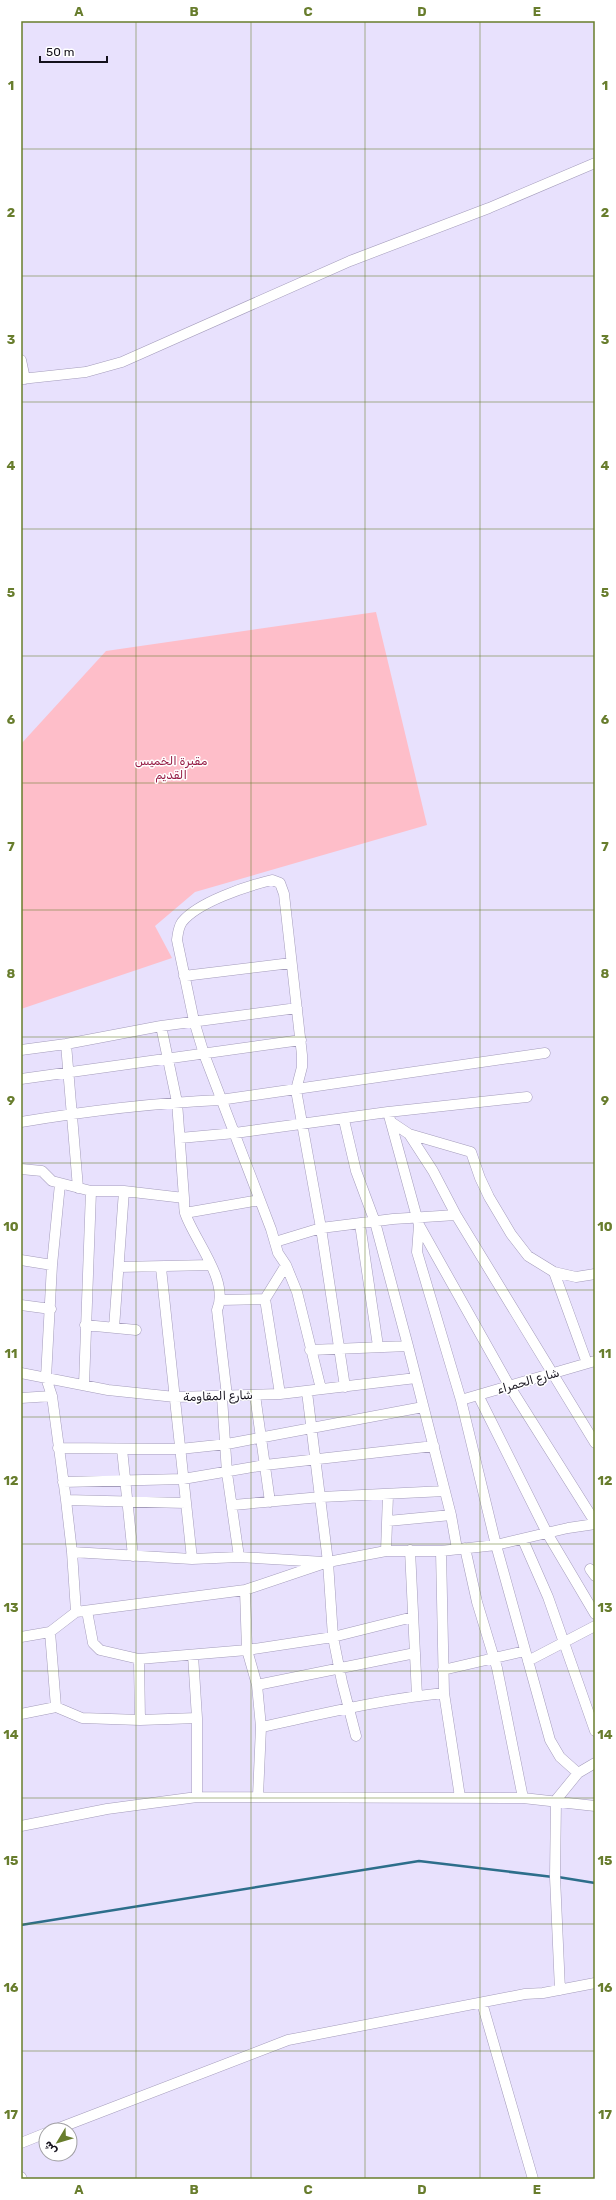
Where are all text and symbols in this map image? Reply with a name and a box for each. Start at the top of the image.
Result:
text: A [74,4,84,19]
text: B [189,4,199,19]
text: C [303,4,313,19]
text: D [417,4,427,19]
text: E [533,4,541,19]
scale bar [40,38,107,64]
text: 50 m [46,45,74,59]
text: 1 [8,78,14,93]
text: 1 [602,78,608,93]
text: 2 [7,205,15,220]
text: 2 [601,205,609,220]
text: 3 [7,332,16,347]
text: 3 [601,332,610,347]
text: 4 [7,458,16,473]
text: 4 [601,458,610,473]
text: 5 [7,585,15,600]
text: 5 [601,585,609,600]
text: 6 [7,712,16,727]
text: 6 [601,712,610,727]
park label: مقبرة الخميس القديم [135,754,208,783]
text: 7 [7,839,15,854]
text: 7 [601,839,609,854]
text: 8 [7,966,16,981]
text: 8 [601,966,610,981]
text: 9 [7,1093,15,1108]
text: 9 [601,1093,609,1108]
text: 10 [3,1219,19,1234]
text: 10 [597,1219,613,1234]
text: 11 [5,1346,17,1361]
text: 11 [599,1346,611,1361]
street label: شارع الحمراء [495,1365,561,1399]
street label: شارع المقاومة [183,1388,253,1406]
text: 12 [4,1473,18,1488]
text: 12 [598,1473,612,1488]
text: 13 [3,1600,19,1615]
text: 13 [597,1600,613,1615]
text: 14 [3,1727,19,1742]
text: 14 [597,1727,613,1742]
text: 15 [4,1853,18,1868]
text: 15 [598,1853,612,1868]
text: 16 [4,1980,19,1995]
text: 16 [598,1980,613,1995]
text: 17 [4,2107,19,2122]
text: 17 [598,2107,613,2122]
north arrow [38,2122,78,2162]
text: ش [41,2138,60,2157]
text: A [74,2182,84,2197]
text: B [189,2182,199,2197]
text: C [303,2182,313,2197]
text: D [417,2182,427,2197]
text: E [533,2182,541,2197]

